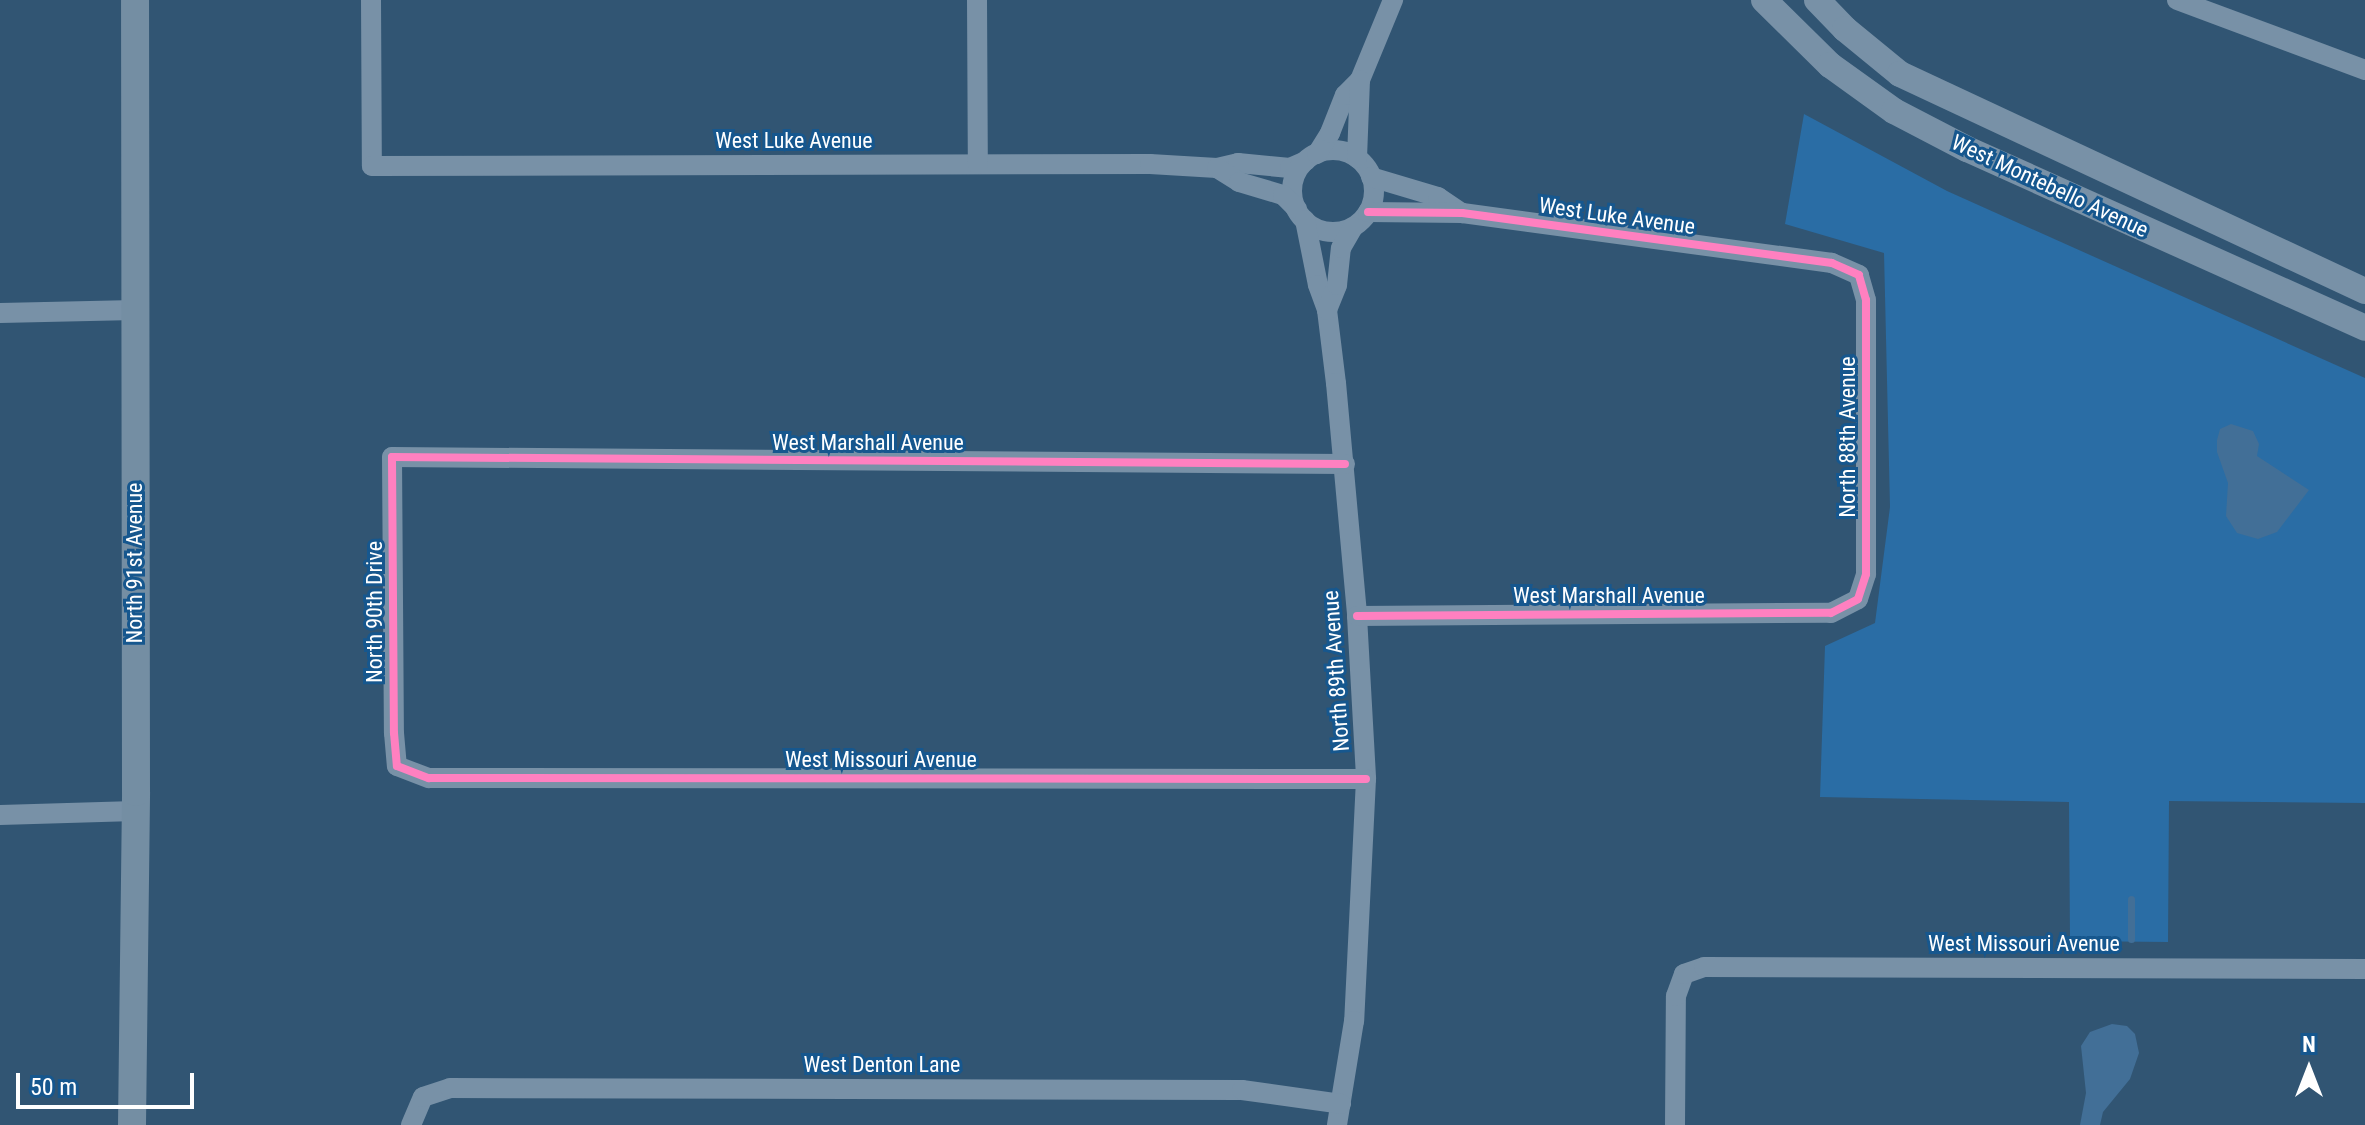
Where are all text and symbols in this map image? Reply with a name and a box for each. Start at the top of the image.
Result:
street label: West Luke Avenue [715,128,873,154]
street label: West Montebello Avenue [1947,129,2153,243]
street label: West Luke Avenue [1537,192,1697,240]
street label: North 88th Avenue [1835,356,1861,518]
street label: West Marshall Avenue [772,430,964,456]
street label: North 91st Avenue [122,483,148,643]
street label: North 90th Drive [362,541,388,683]
street label: West Marshall Avenue [1513,583,1705,609]
street label: North 89th Avenue [1317,590,1355,752]
street label: West Missouri Avenue [785,747,977,773]
street label: West Missouri Avenue [1928,931,2120,957]
north arrow [2269,1029,2349,1109]
text: N [2302,1032,2316,1057]
street label: West Denton Lane [804,1052,960,1078]
scale bar [20,1057,198,1107]
text: 50 m [30,1073,77,1101]

